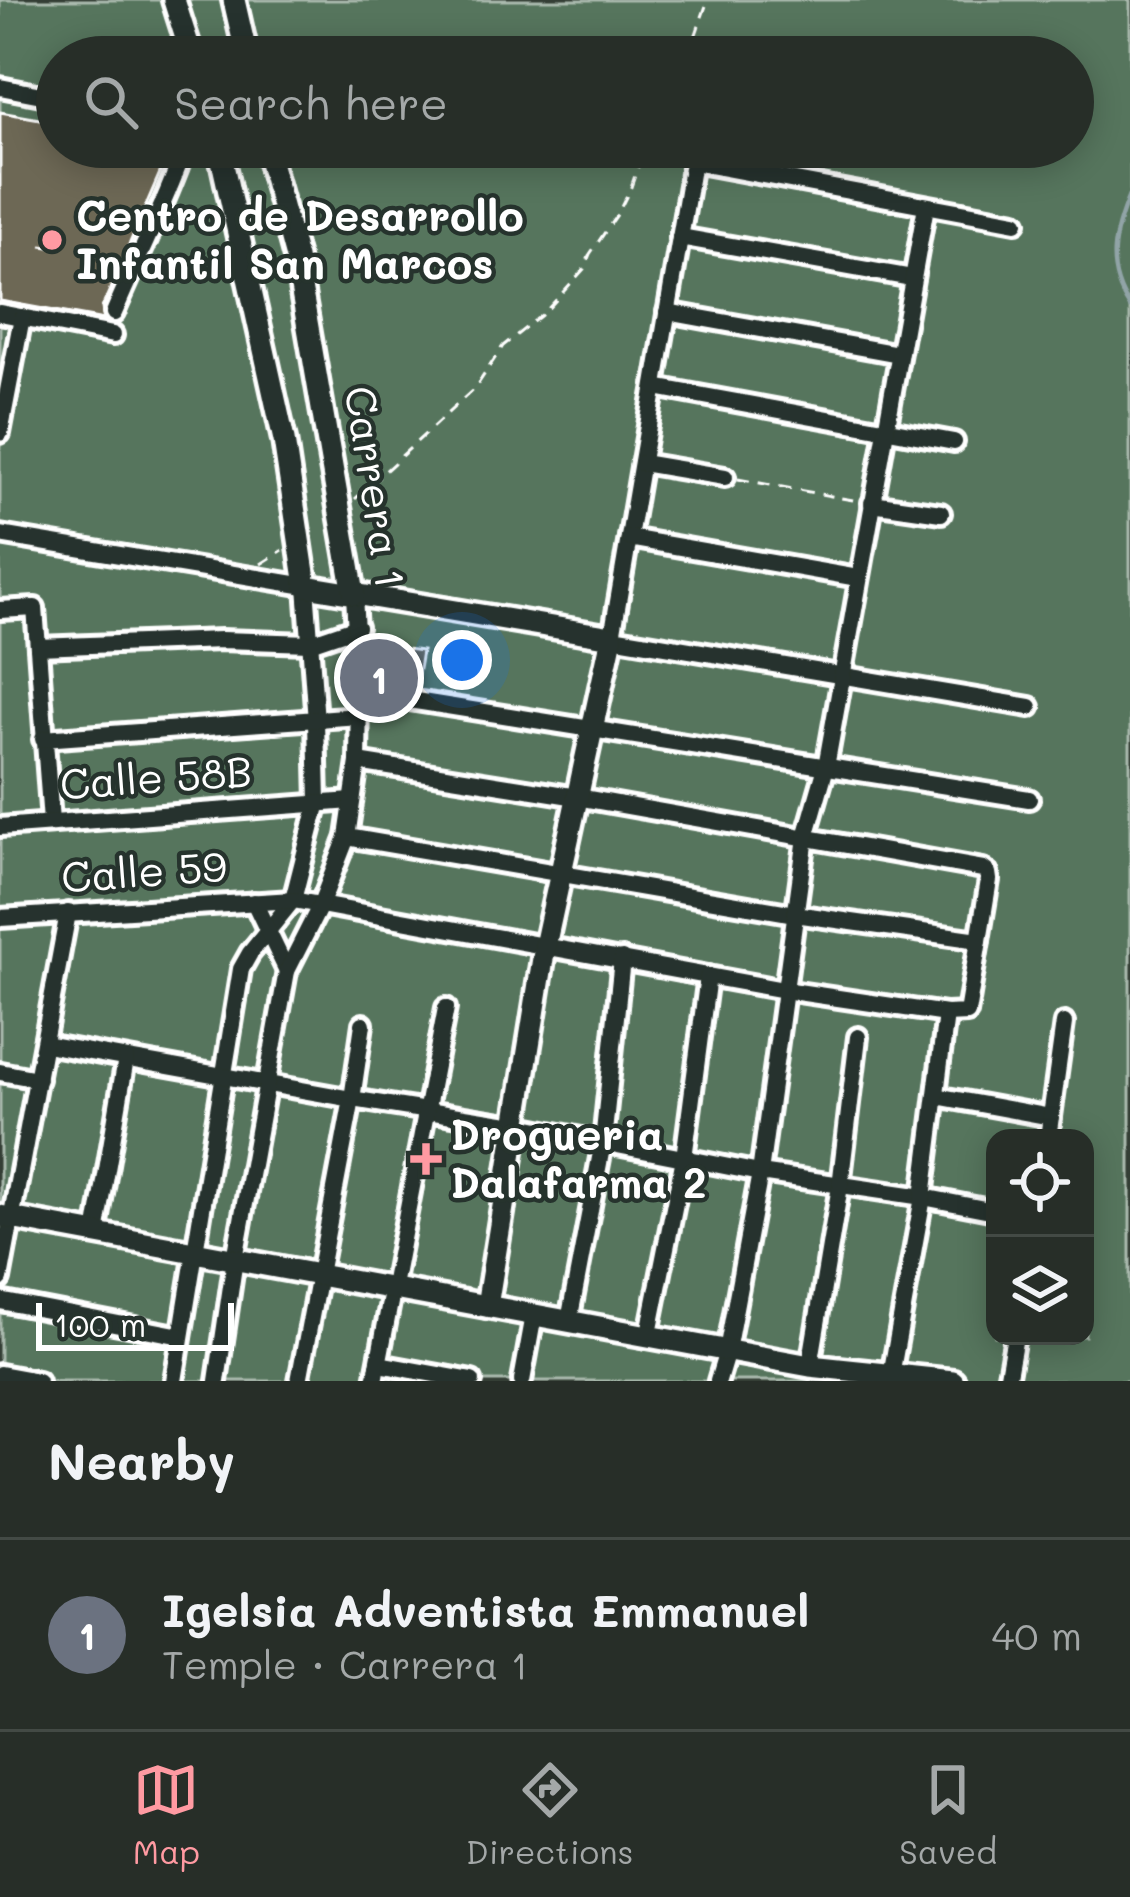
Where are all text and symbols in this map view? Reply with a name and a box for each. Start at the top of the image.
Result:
search box [36,36,1094,168]
icon: search [78,69,144,135]
text: Search here [174,73,448,131]
place label: Centro de Desarrollo Infantil San Marcos [76,187,524,290]
marker: Centro de Desarrollo Infantil San Marcos [39,227,65,253]
street label: Carrera 1 [333,382,420,592]
your location [432,630,492,690]
pin: 1 [340,633,418,723]
street label: Calle 58B [58,742,254,811]
street label: Calle 59 [59,837,229,904]
place label: Drogueria Dalafarma 2 [450,1106,706,1209]
map controls [986,1129,1094,1345]
button: locate [986,1129,1094,1237]
marker: Drogueria Dalafarma 2 [413,1146,439,1172]
button: layers [986,1237,1094,1345]
scale bar [36,1297,234,1350]
text: 100 m [54,1302,146,1345]
text: Nearby [48,1426,235,1493]
text: Igelsia Adventista Emmanuel [162,1580,810,1638]
text: 1 [78,1609,96,1660]
text: 40 m [991,1609,1082,1660]
text: Temple · Carrera 1 [162,1638,528,1689]
tab: Map [133,1757,200,1872]
tab: Directions [466,1757,633,1872]
tab: Saved [899,1757,997,1872]

